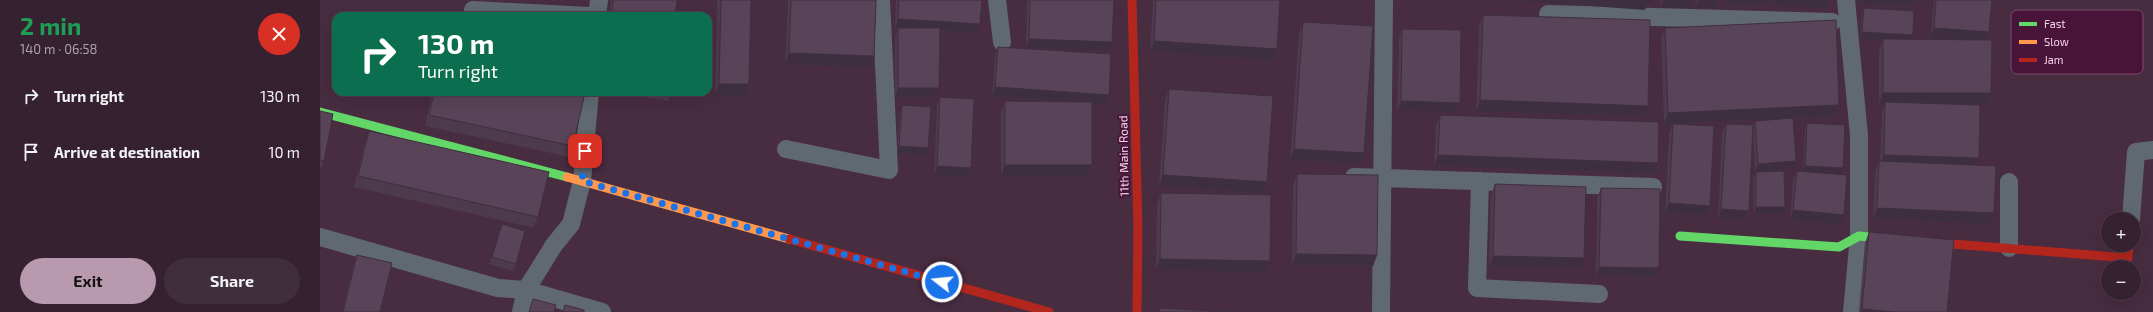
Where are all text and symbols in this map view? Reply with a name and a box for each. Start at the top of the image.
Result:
legend [2011,10,2143,74]
text: 2 min [20,11,81,40]
button: close [258,13,300,55]
text: Fast [2044,17,2066,30]
text: 130 m [418,26,494,60]
icon: right [352,28,404,80]
text: Slow [2044,35,2069,48]
text: 140 m · 06:58 [20,41,97,57]
text: Jam [2044,53,2063,66]
text: Turn right [418,60,498,82]
icon: right [20,85,42,107]
text: Turn right [54,87,124,105]
text: 130 m [260,87,300,105]
street label: 11th Main Road [1115,115,1131,197]
pin [568,134,602,168]
icon: arrive [574,140,596,162]
icon: arrive [20,141,42,163]
text: Arrive at destination [54,143,200,161]
text: 10 m [268,143,300,161]
map controls [2101,212,2141,300]
button: + [2101,212,2141,252]
button: Exit [20,258,156,304]
button: Share [164,258,300,304]
button: − [2101,260,2141,300]
position arrow [921,261,963,303]

